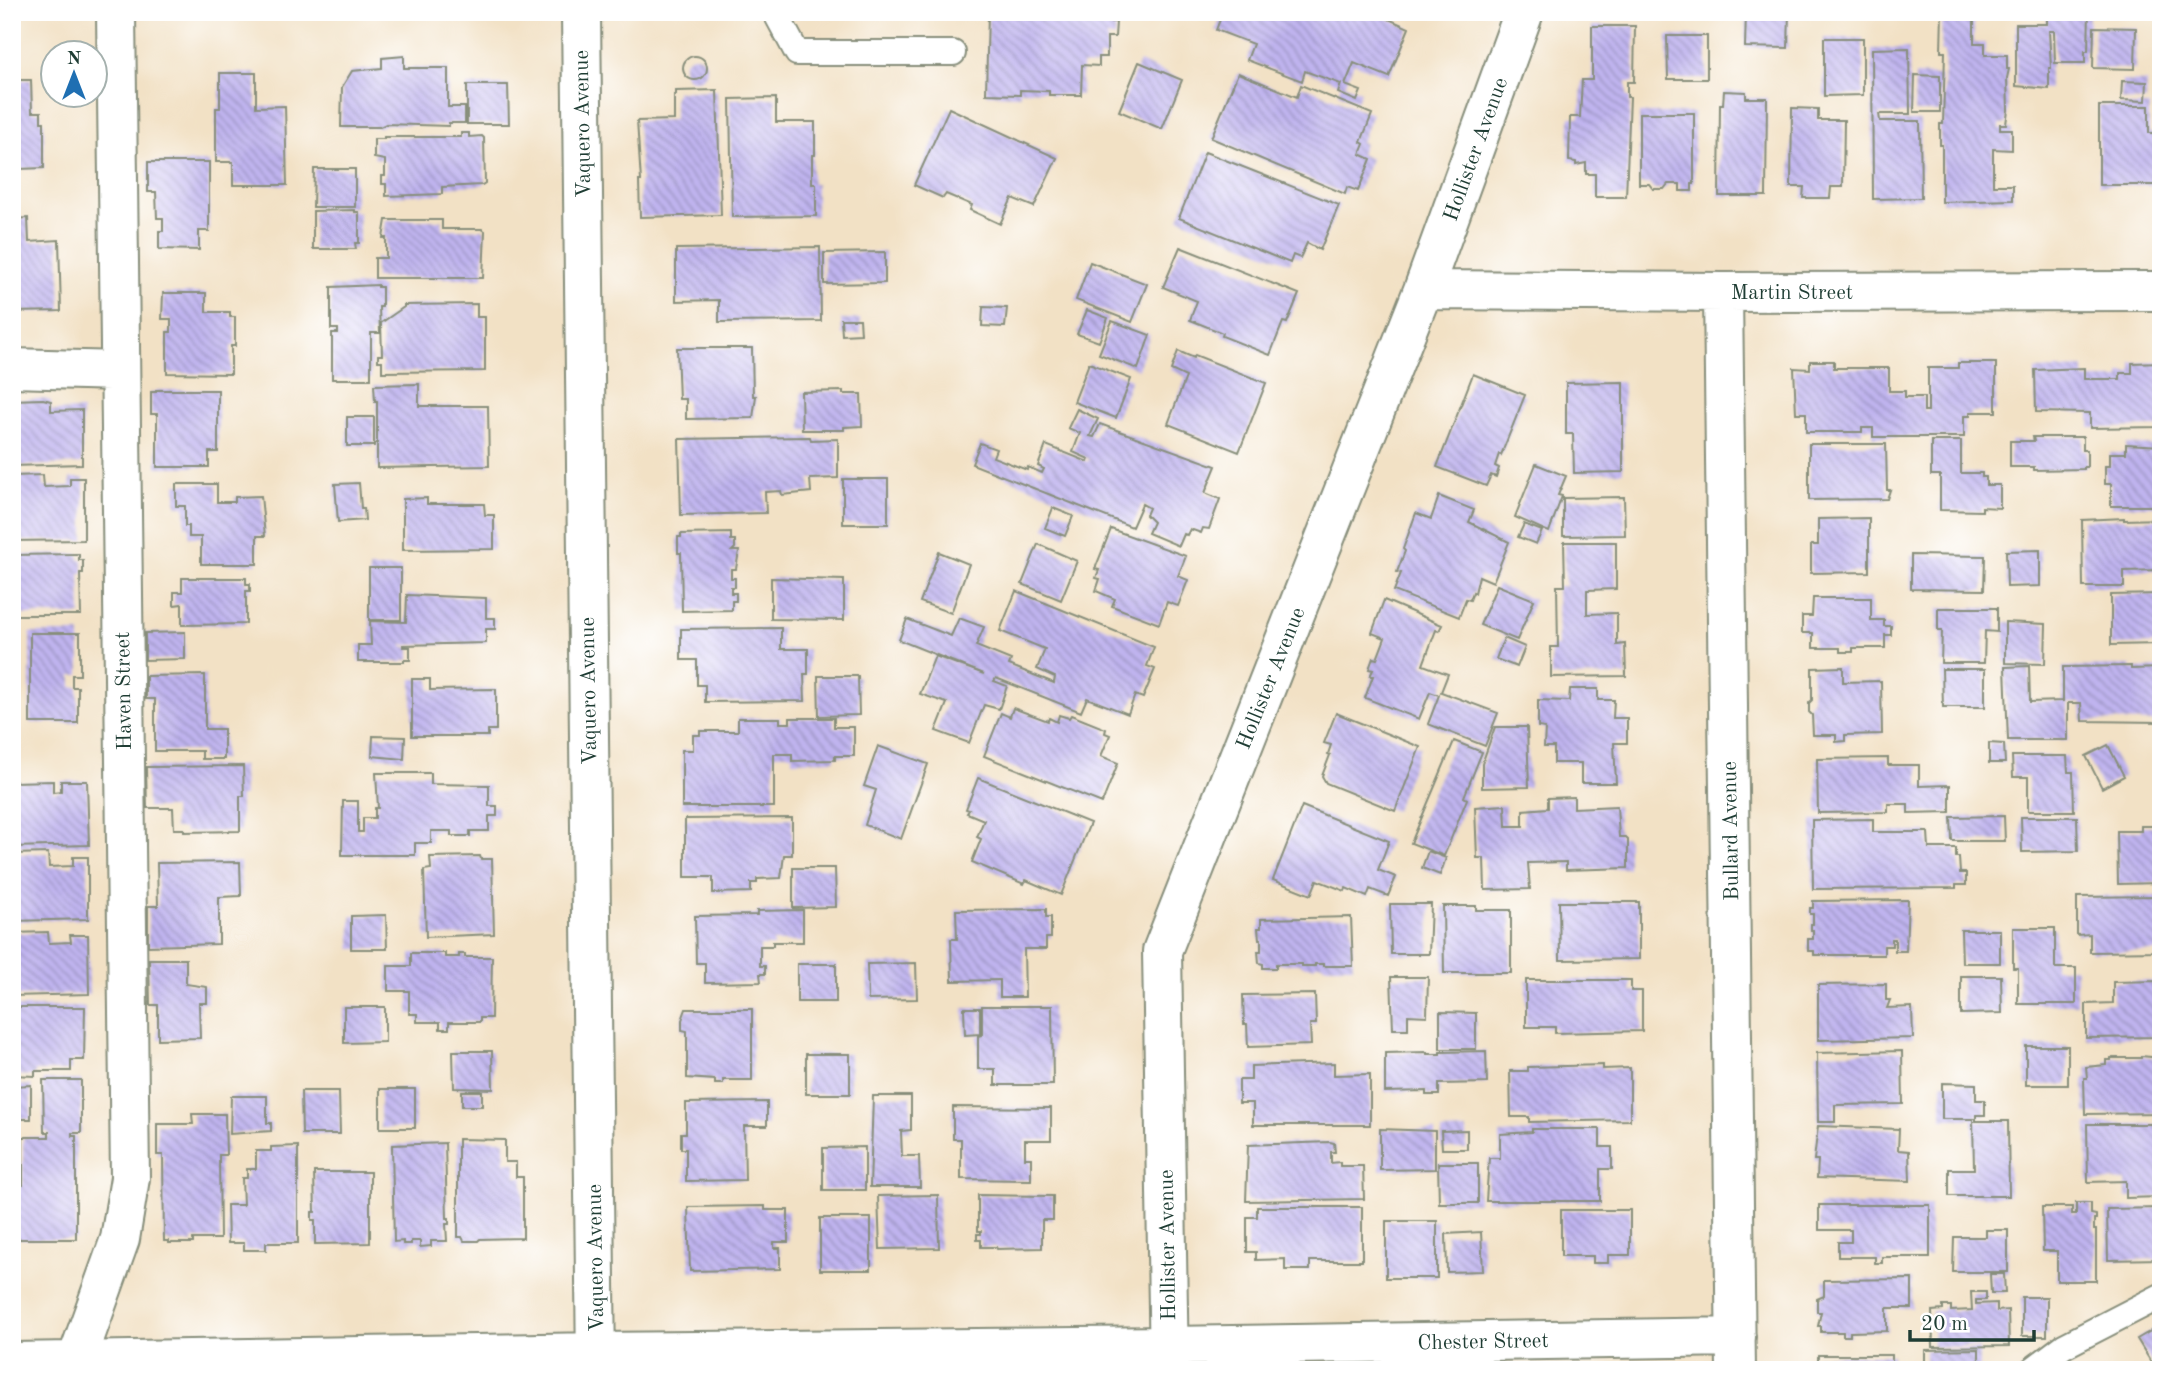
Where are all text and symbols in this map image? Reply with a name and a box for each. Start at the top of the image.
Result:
north arrow [38,38,108,108]
text: N [67,50,82,69]
street label: Vaquero Avenue [572,50,595,198]
street label: Hollister Avenue [1441,75,1512,224]
street label: Martin Street [1731,283,1853,304]
street label: Hollister Avenue [1233,604,1309,753]
street label: Vaquero Avenue [578,617,601,765]
street label: Haven Street [113,631,136,751]
street label: Bullard Avenue [1720,761,1743,901]
street label: Hollister Avenue [1157,1169,1180,1321]
street label: Vaquero Avenue [585,1184,608,1332]
scale bar [1910,1298,2035,1342]
text: 20 m [1921,1314,1968,1335]
street label: Chester Street [1417,1331,1549,1354]

